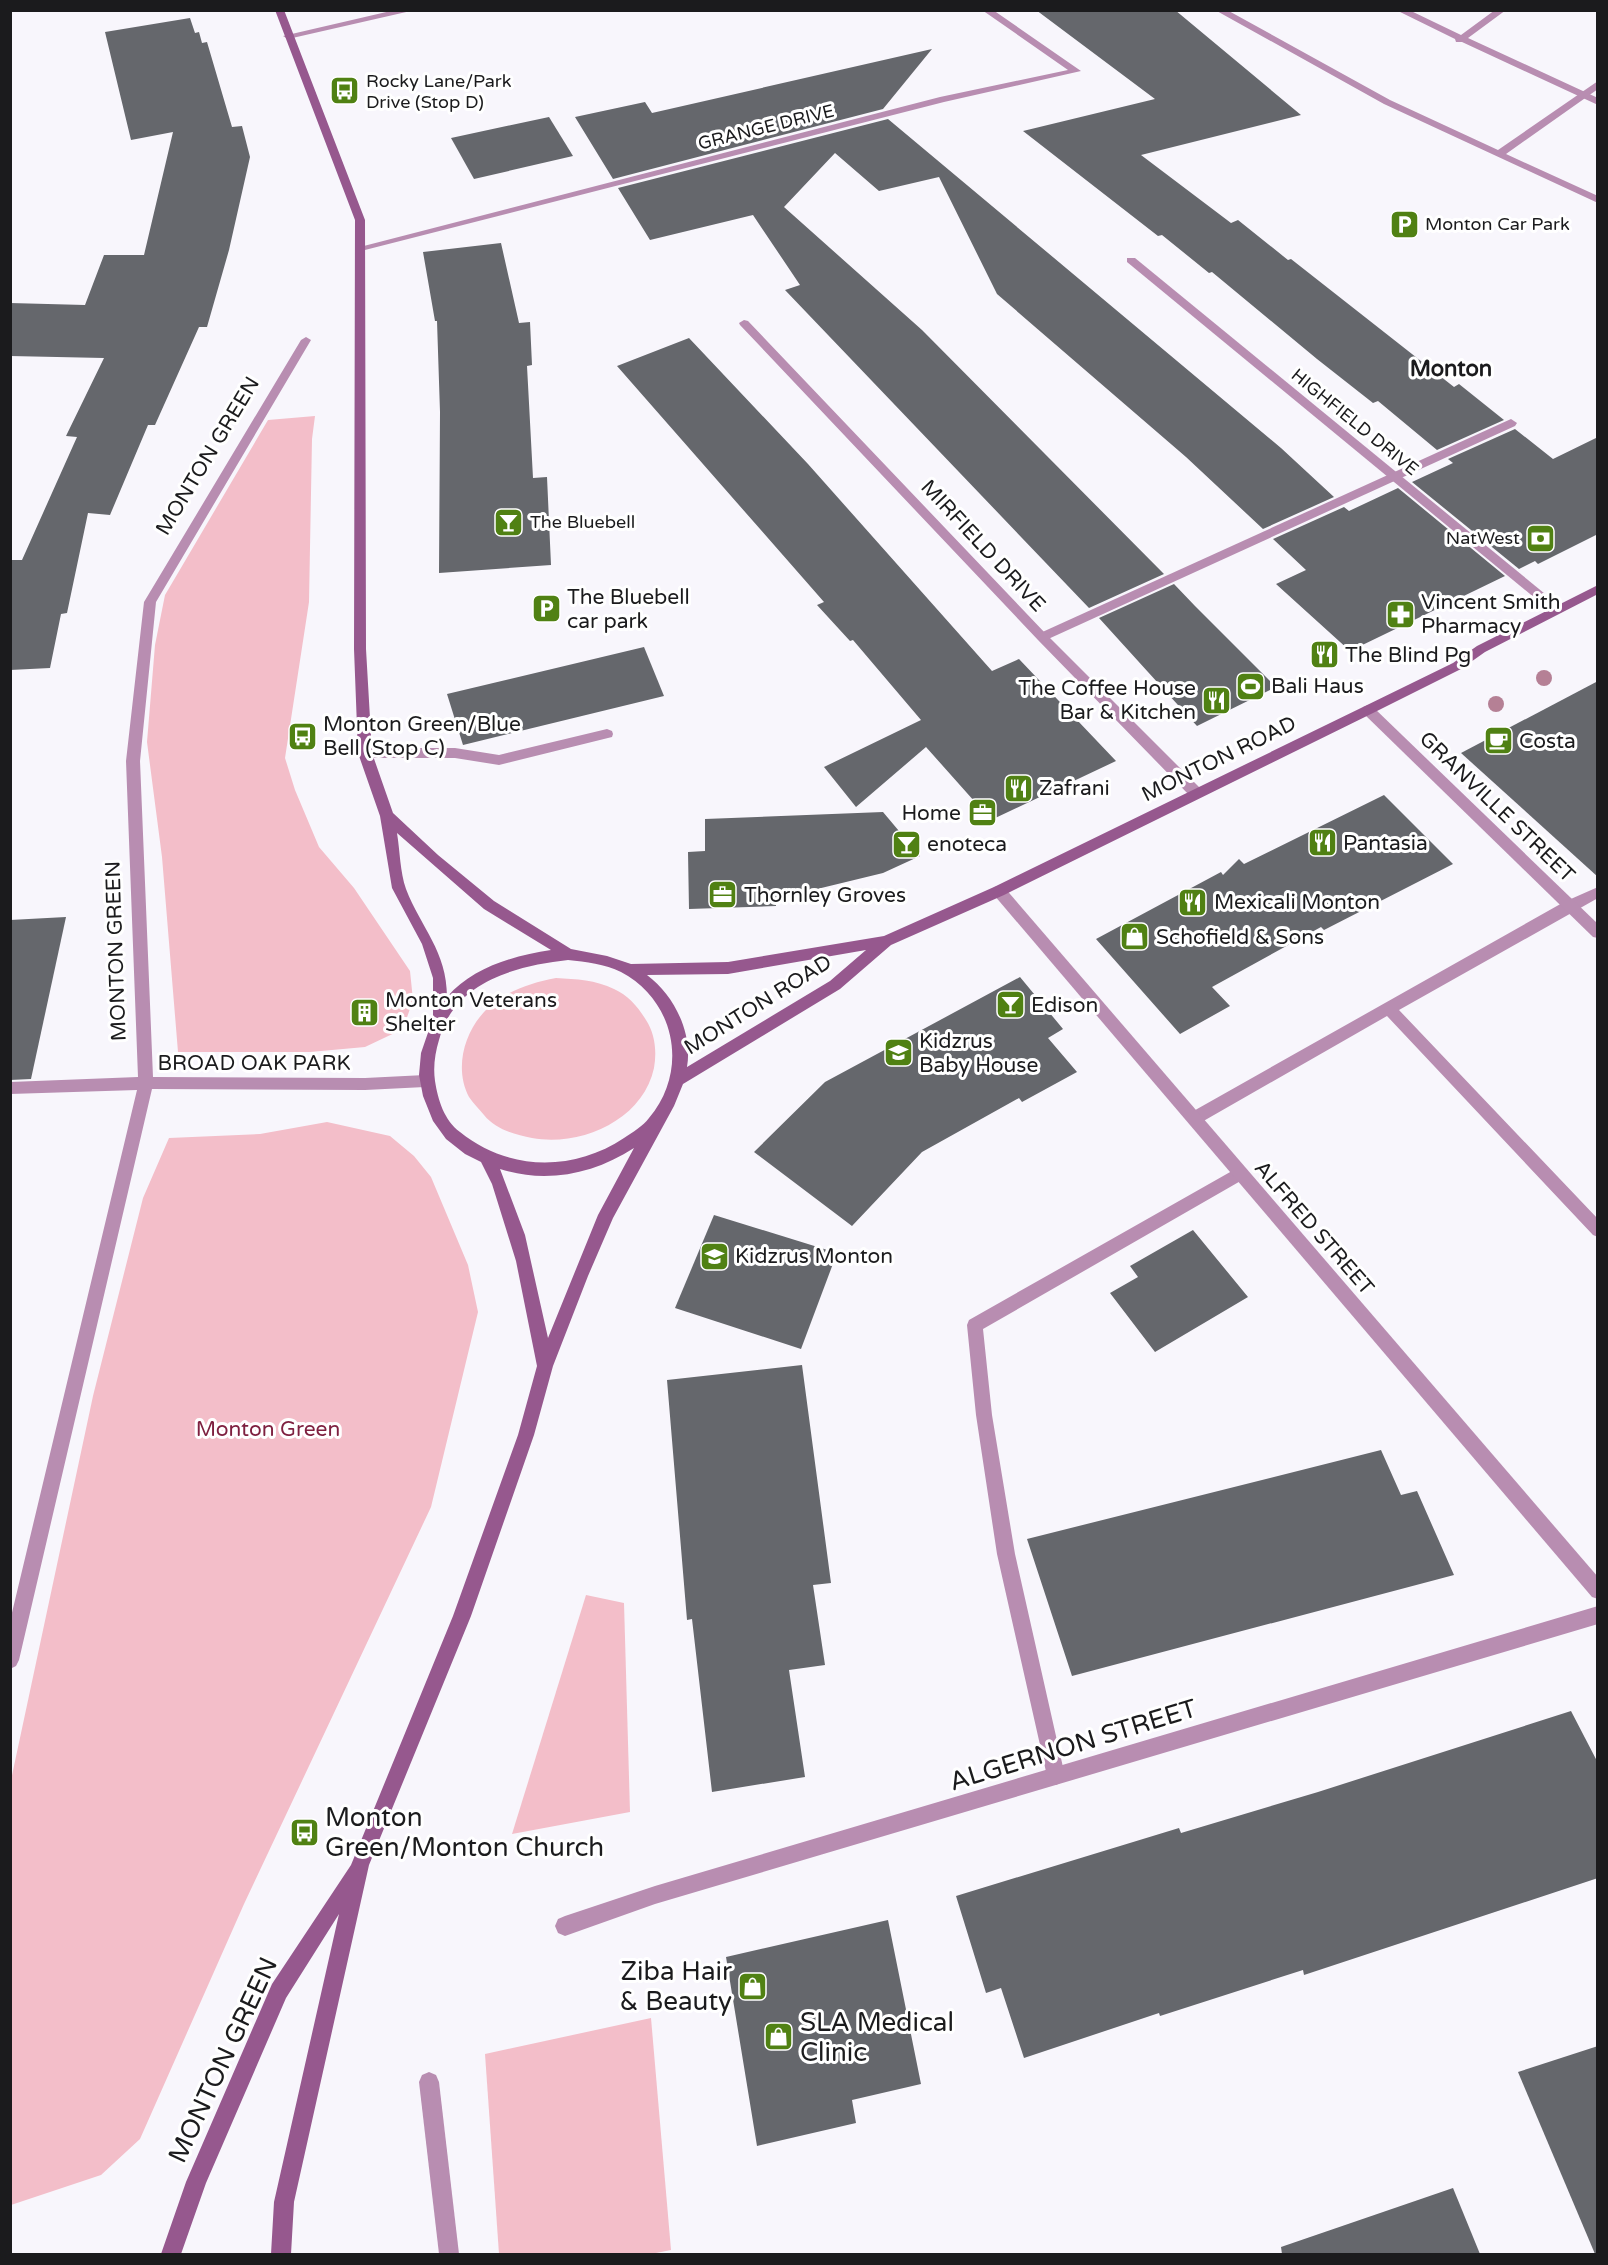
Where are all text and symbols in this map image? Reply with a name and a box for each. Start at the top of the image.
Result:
place label: Rocky Lane/Park Drive (Stop D) [366,70,512,113]
bus stop icon: Rocky Lane/Park Drive (Stop D) [329,75,361,107]
street label: GRANGE DRIVE [696,99,836,155]
parking icon: Monton Car Park [1388,208,1420,240]
place label: Monton Car Park [1425,213,1570,235]
district label: Monton [1410,356,1492,382]
street label: HIGHFIELD DRIVE [1287,364,1423,480]
street label: MONTON GREEN [151,372,265,540]
street label: MIRFIELD DRIVE [915,475,1051,617]
bar icon: The Bluebell [493,506,525,538]
place label: The Bluebell [530,511,635,533]
bank icon: NatWest [1525,522,1557,554]
place label: NatWest [1446,527,1520,549]
place label: The Bluebell car park [567,585,690,634]
place label: Vincent Smith Pharmacy [1421,590,1560,639]
parking icon: The Bluebell car park [530,593,562,625]
pharmacy icon: Vincent Smith Pharmacy [1384,598,1416,630]
restaurant icon: The Blind Pg [1308,639,1340,671]
place label: The Blind Pg [1345,643,1471,668]
sports icon: Bali Haus [1234,670,1266,702]
place label: Bali Haus [1271,674,1364,699]
place label: The Coffee House Bar & Kitchen [1018,676,1196,725]
restaurant icon: The Coffee House Bar & Kitchen [1201,684,1233,716]
street label: MONTON ROAD [1138,711,1300,807]
place label: Monton Green/Blue Bell (Stop C) [323,712,521,761]
bus stop icon: Monton Green/Blue Bell (Stop C) [286,720,318,752]
cafe icon: Costa [1482,725,1514,757]
street label: GRANVILLE STREET [1414,726,1580,888]
place label: Costa [1519,729,1576,754]
restaurant icon: Zafrani [1002,772,1034,804]
place label: Zafrani [1039,776,1110,801]
office icon: Home [966,797,998,829]
place label: Home [902,801,961,826]
restaurant icon: Pantasia [1306,827,1338,859]
bar icon: enoteca [890,828,922,860]
place label: Pantasia [1343,831,1428,856]
place label: enoteca [927,832,1007,857]
street label: MONTON GREEN [100,860,132,1042]
office icon: Thornley Groves [707,879,739,911]
place label: Thornley Groves [744,883,906,908]
restaurant icon: Mexicali Monton [1177,886,1209,918]
place label: Mexicali Monton [1214,890,1380,915]
shop icon: Schofield & Sons [1119,921,1151,953]
place label: Schofield & Sons [1156,925,1324,950]
street label: MONTON ROAD [680,950,836,1060]
place label: Monton Veterans Shelter [385,988,557,1037]
bar icon: Edison [994,989,1026,1021]
place label: Edison [1031,993,1098,1018]
building icon: Monton Veterans Shelter [348,996,380,1028]
place label: Kidzrus Baby House [919,1029,1038,1078]
school or university icon: Kidzrus Baby House [882,1037,914,1069]
street label: BROAD OAK PARK [158,1051,350,1076]
street label: ALFRED STREET [1249,1156,1379,1300]
school or university icon: Kidzrus Monton [698,1240,730,1272]
place label: Kidzrus Monton [735,1244,893,1269]
park label: Monton Green [196,1417,340,1442]
street label: ALGERNON STREET [945,1693,1201,1797]
place label: Monton Green/Monton Church [325,1802,604,1863]
bus stop icon: Monton Green/Monton Church [288,1816,320,1848]
street label: MONTON GREEN [162,1952,284,2168]
place label: Ziba Hair & Beauty [619,1956,732,2017]
shop icon: Ziba Hair & Beauty [737,1970,769,2002]
place label: SLA Medical Clinic [800,2007,954,2068]
shop icon: SLA Medical Clinic [763,2021,795,2053]

